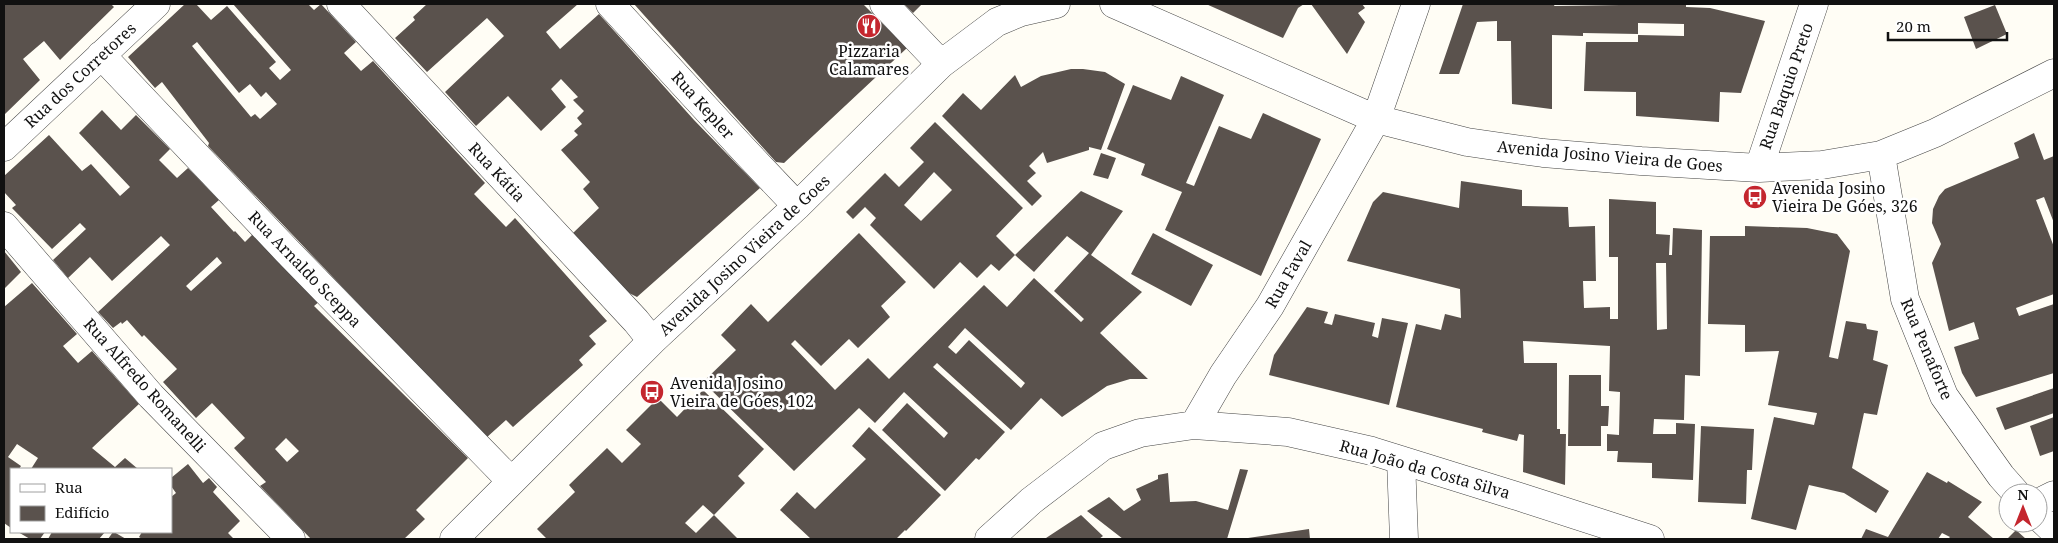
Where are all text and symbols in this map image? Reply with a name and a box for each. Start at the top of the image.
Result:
scale bar [1888,10,2007,42]
restaurant icon: Pizzaria Calamares [856,13,882,39]
text: 20 m [1896,16,1931,36]
street label: Rua dos Corretores [19,17,141,133]
street label: Rua Baquio Preto [1754,20,1818,152]
place label: Pizzaria Calamares [829,40,909,80]
street label: Rua Kepler [667,66,740,144]
street label: Avenida Josino Vieira de Goes [1496,135,1724,177]
street label: Rua Kátia [464,138,530,206]
street label: Avenida Josino Vieira de Goes [654,170,834,340]
place label: Avenida Josino Vieira De Góes, 326 [1772,177,1918,217]
bus stop icon: Avenida Josino Vieira De Góes, 326 [1742,184,1768,210]
street label: Rua Arnaldo Sceppa [244,206,366,332]
street label: Rua Faval [1260,236,1316,312]
street label: Rua Penaforte [1896,295,1958,403]
street label: Rua Alfredo Romanelli [79,313,211,457]
place label: Avenida Josino Vieira de Góes, 102 [670,372,814,412]
bus stop icon: Avenida Josino Vieira de Góes, 102 [639,379,665,405]
street label: Rua João da Costa Silva [1337,434,1513,504]
legend [10,468,172,533]
text: Rua [55,477,83,497]
north arrow [1998,483,2048,533]
text: N [2017,485,2029,504]
text: Edifício [55,502,110,522]

